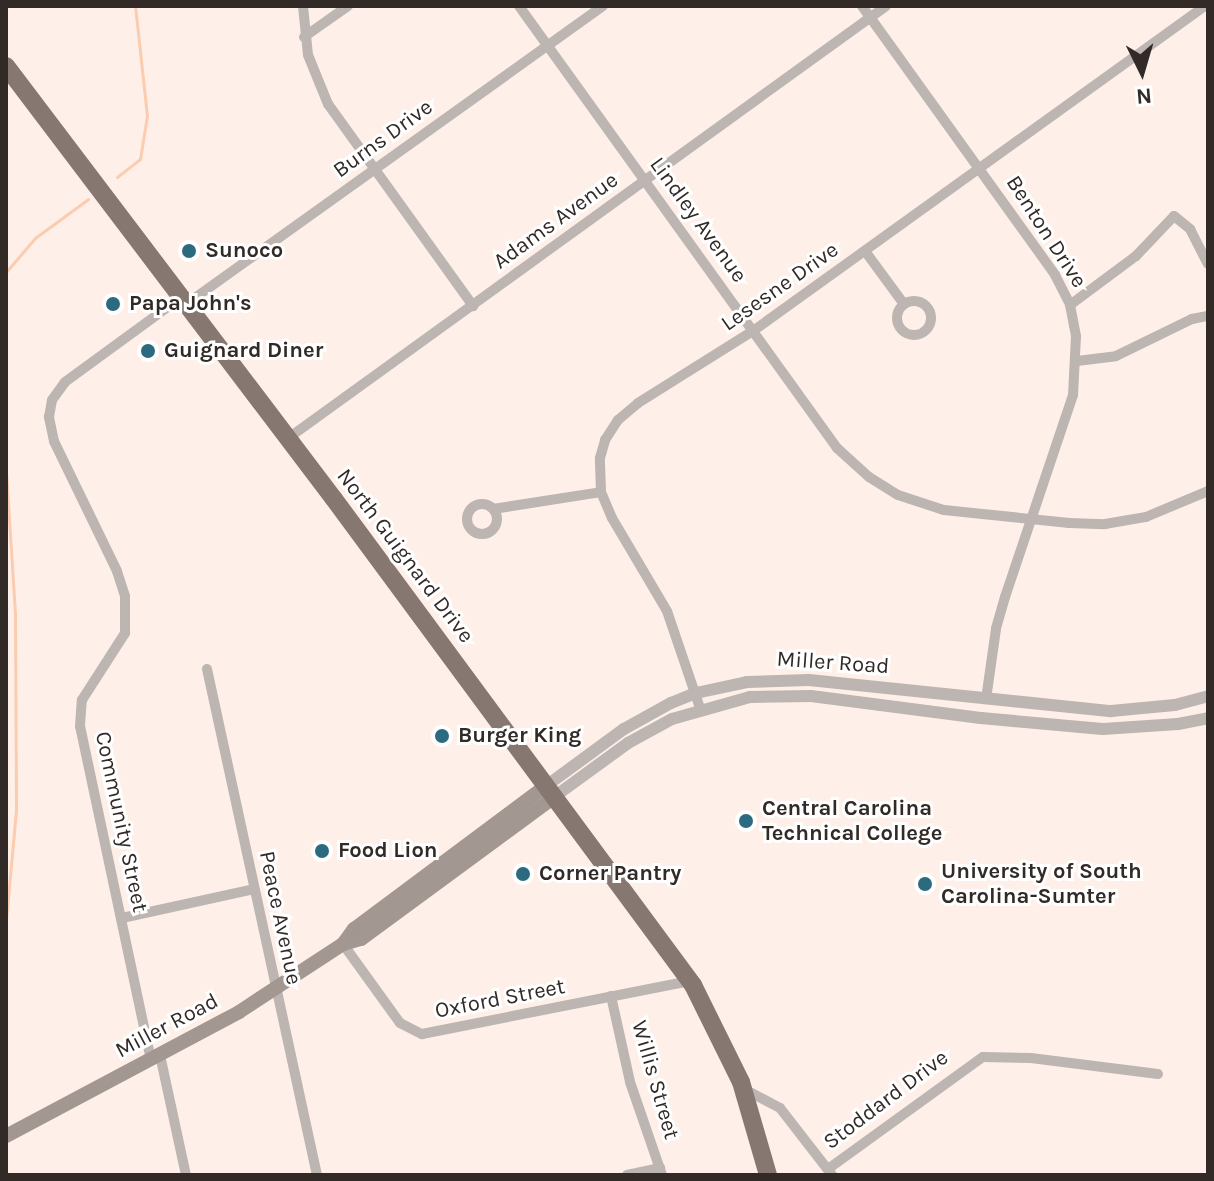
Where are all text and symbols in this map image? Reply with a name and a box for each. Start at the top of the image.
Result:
north arrow [1102,32,1182,112]
text: N [1135,82,1153,110]
street label: Burns Drive [328,94,438,184]
street label: Lindley Avenue [644,152,752,288]
street label: Adams Avenue [489,167,623,275]
street label: Benton Drive [1000,171,1092,293]
street label: Lesesne Drive [716,237,844,337]
place label: Sunoco [205,238,283,264]
marker: Sunoco [180,242,198,260]
place label: Papa John's [129,291,252,317]
marker: Papa John's [104,295,122,313]
place label: Guignard Diner [164,338,323,364]
marker: Guignard Diner [139,342,157,360]
street label: North Guignard Drive [331,464,479,648]
street label: Miller Road [776,646,890,680]
place label: Burger King [458,723,581,749]
marker: Burger King [433,727,451,745]
street label: Community Street [89,729,153,915]
place label: Central Carolina Technical College [762,795,942,846]
marker: Central Carolina Technical College [737,812,755,830]
place label: Food Lion [338,838,438,864]
marker: Food Lion [313,842,331,860]
street label: Peace Avenue [253,849,307,987]
place label: University of South Carolina-Sumter [941,858,1142,910]
place label: Corner Pantry [539,861,681,887]
marker: Corner Pantry [514,865,532,883]
marker: University of South Carolina-Sumter [916,875,934,893]
street label: Oxford Street [433,973,567,1025]
street label: Miller Road [111,988,223,1064]
street label: Willis Street [625,1018,685,1142]
street label: Stoddard Drive [818,1045,954,1155]

